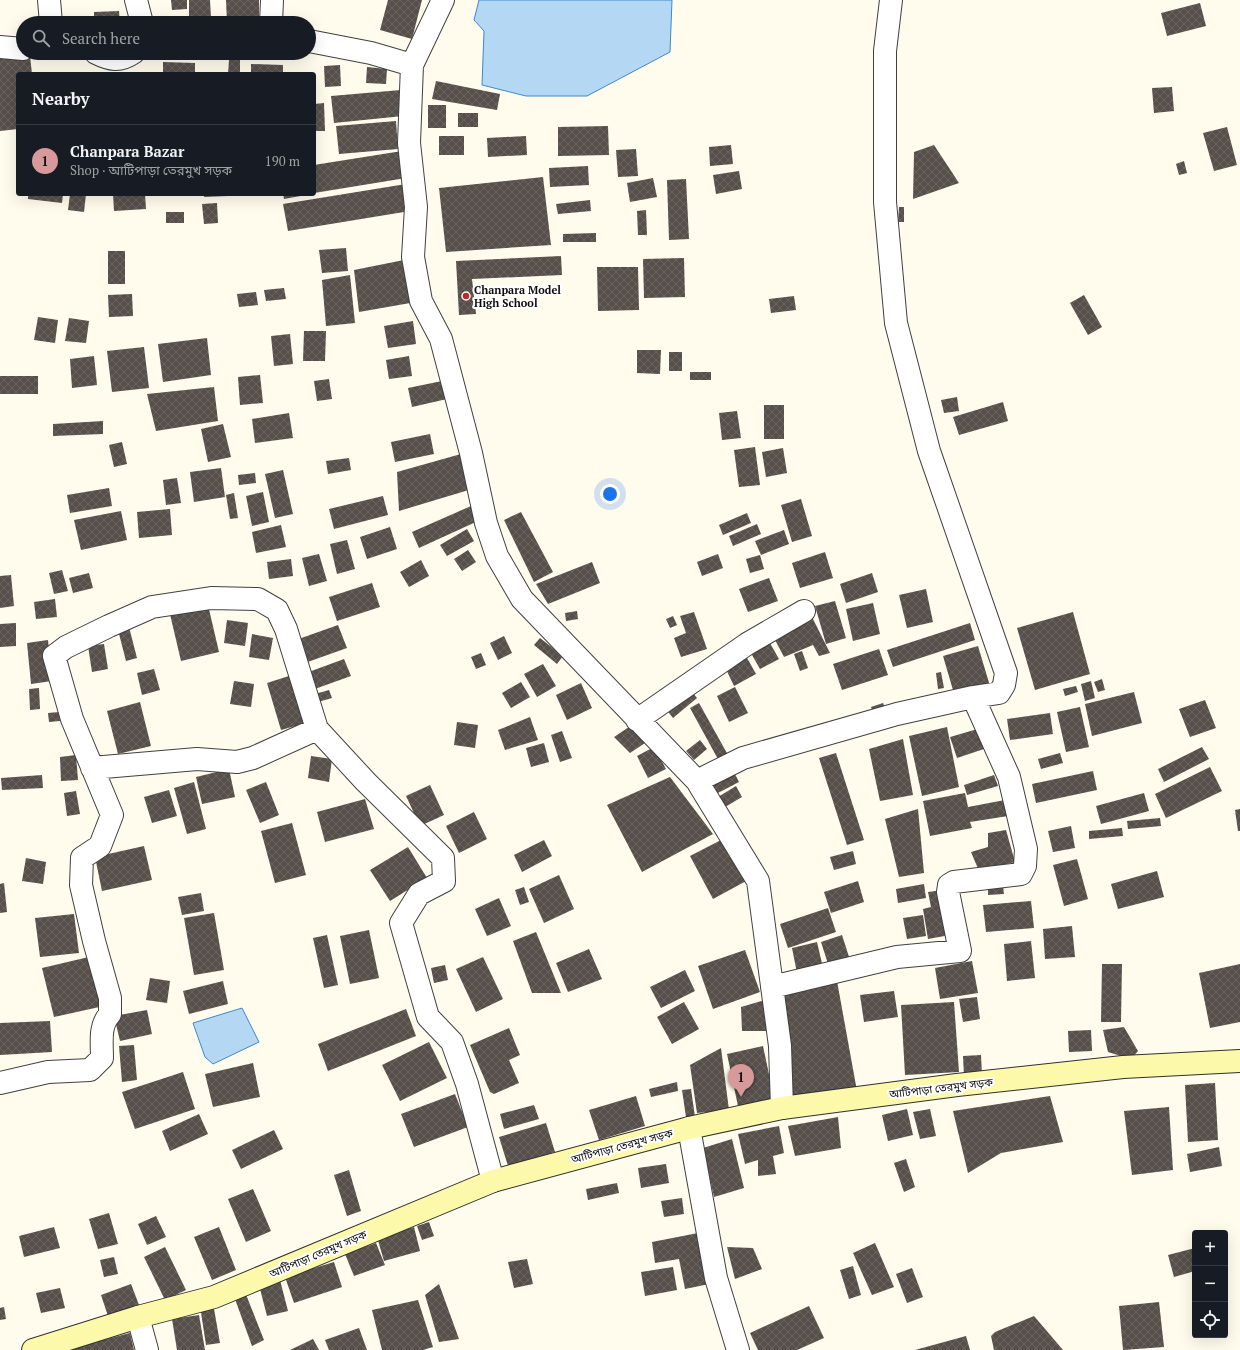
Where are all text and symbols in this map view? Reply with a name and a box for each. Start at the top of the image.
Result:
search box [16,16,316,60]
icon: search [30,27,52,49]
text: Search here [62,28,140,48]
text: Nearby [32,87,90,110]
text: Chanpara Bazar [70,141,184,161]
text: 1 [41,152,49,170]
text: 190 m [265,152,300,170]
text: Shop · আটিপাড়া তেরমুখ সড়ক [70,161,232,179]
place label: Chanpara Model High School [474,283,561,310]
marker: Chanpara Model High School [461,291,471,301]
your location [600,484,620,504]
pin: 1 [728,1064,754,1097]
street label: আটিপাড়া তেরমুখ সড়ক [887,1075,994,1101]
street label: আটিপাড়া তেরমুখ সড়ক [569,1126,674,1167]
street label: আটিপাড়া তেরমুখ সড়ক [266,1227,369,1281]
map controls [1192,1230,1228,1338]
button: + [1192,1230,1228,1266]
button: − [1192,1266,1228,1302]
button: locate [1192,1302,1228,1338]

